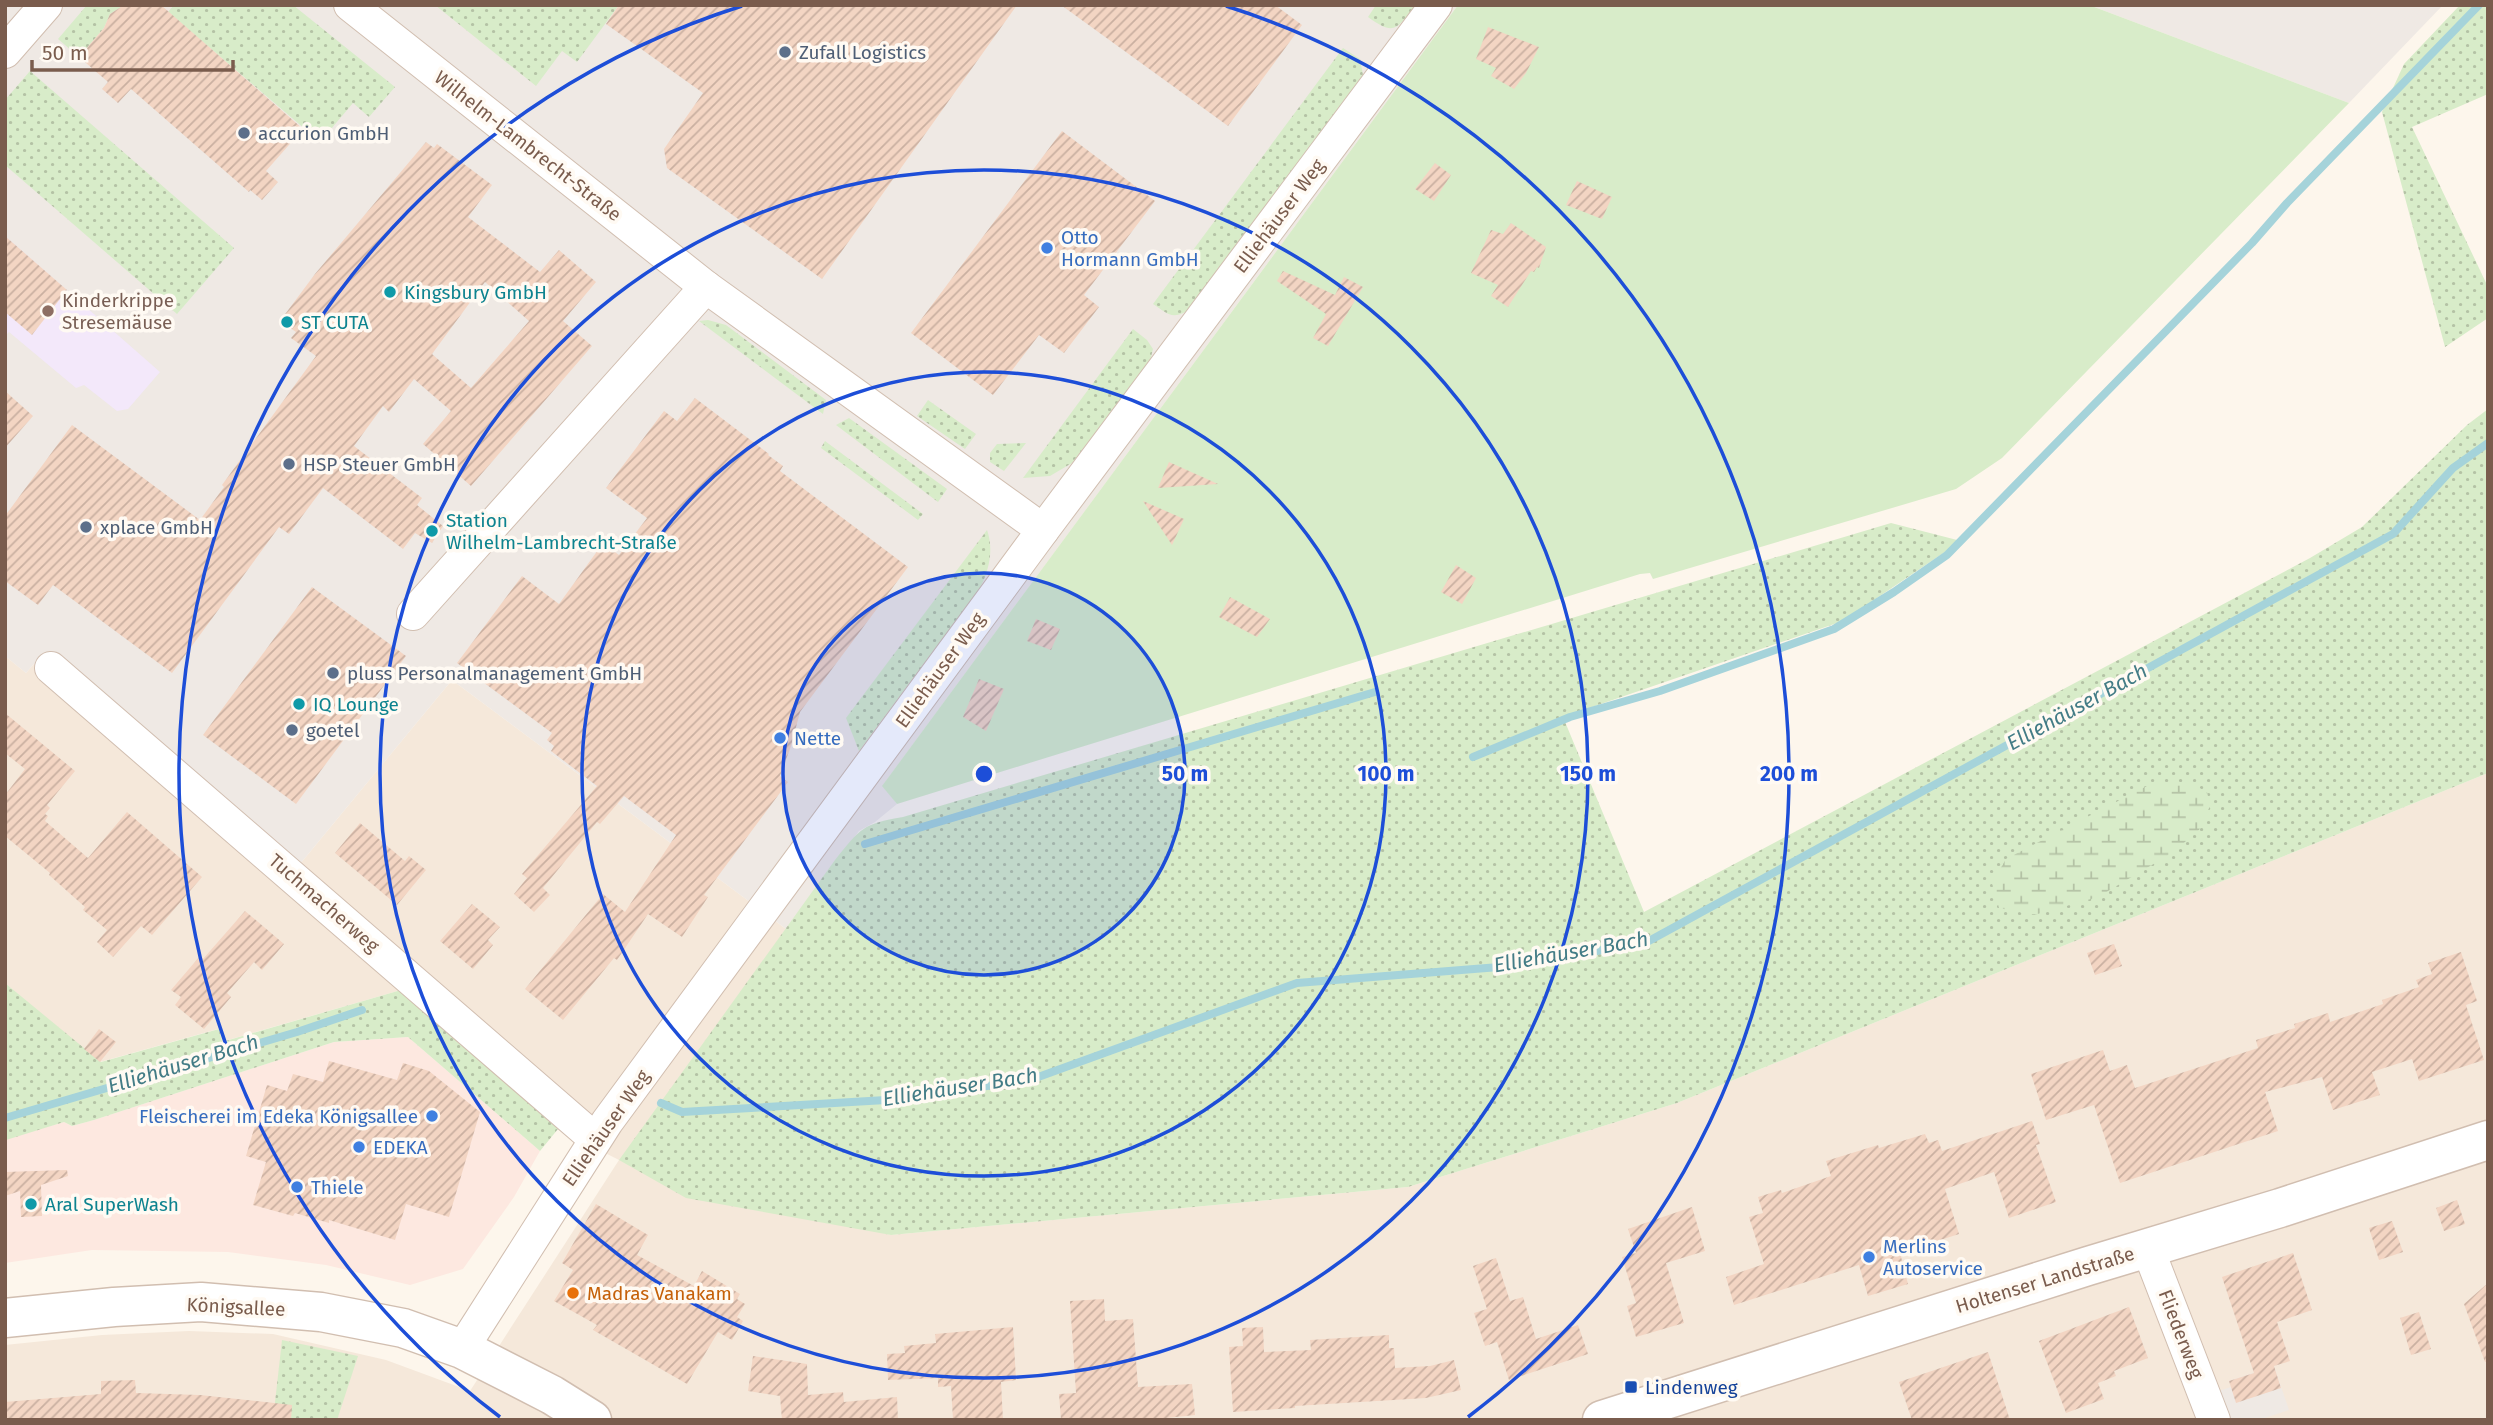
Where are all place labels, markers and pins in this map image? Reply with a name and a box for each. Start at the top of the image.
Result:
place label: Zufall Logistics [799,41,926,64]
marker: Zufall Logistics [777,44,793,60]
place label: accurion GmbH [258,122,389,145]
marker: accurion GmbH [236,125,252,141]
place label: Otto Hormann GmbH [1061,226,1199,271]
marker: Otto Hormann GmbH [1039,240,1055,256]
place label: Kingsbury GmbH [404,281,547,304]
marker: Kingsbury GmbH [382,284,398,300]
place label: Kinderkrippe Stresemäuse [62,289,174,334]
marker: Kinderkrippe Stresemäuse [40,303,56,319]
place label: ST CUTA [301,311,369,334]
marker: ST CUTA [279,314,295,330]
place label: HSP Steuer GmbH [303,453,456,476]
marker: HSP Steuer GmbH [281,456,297,472]
place label: Station Wilhelm-Lambrecht-Straße [446,509,677,554]
place label: xplace GmbH [100,516,213,539]
marker: xplace GmbH [78,519,94,535]
marker: Station Wilhelm-Lambrecht-Straße [424,523,440,539]
place label: pluss Personalmanagement GmbH [347,662,642,685]
marker: pluss Personalmanagement GmbH [325,665,341,681]
place label: IQ Lounge [313,693,399,716]
marker: IQ Lounge [291,696,307,712]
place label: goetel [306,719,360,742]
marker: goetel [284,722,300,738]
place label: Nette [794,727,841,750]
marker: Nette [772,730,788,746]
centre of rings [972,762,996,786]
place label: Fleischerei im Edeka Königsallee [139,1105,418,1128]
marker: Fleischerei im Edeka Königsallee [424,1108,440,1124]
place label: EDEKA [373,1136,428,1159]
marker: EDEKA [351,1139,367,1155]
place label: Thiele [311,1176,364,1199]
marker: Thiele [289,1179,305,1195]
place label: Aral SuperWash [45,1193,179,1216]
marker: Aral SuperWash [23,1196,39,1212]
place label: Merlins Autoservice [1883,1235,1983,1280]
marker: Merlins Autoservice [1861,1249,1877,1265]
place label: Madras Vanakam [587,1282,732,1305]
marker: Madras Vanakam [565,1285,581,1301]
place label: Lindenweg [1645,1376,1738,1399]
marker: Lindenweg [1623,1379,1639,1395]

